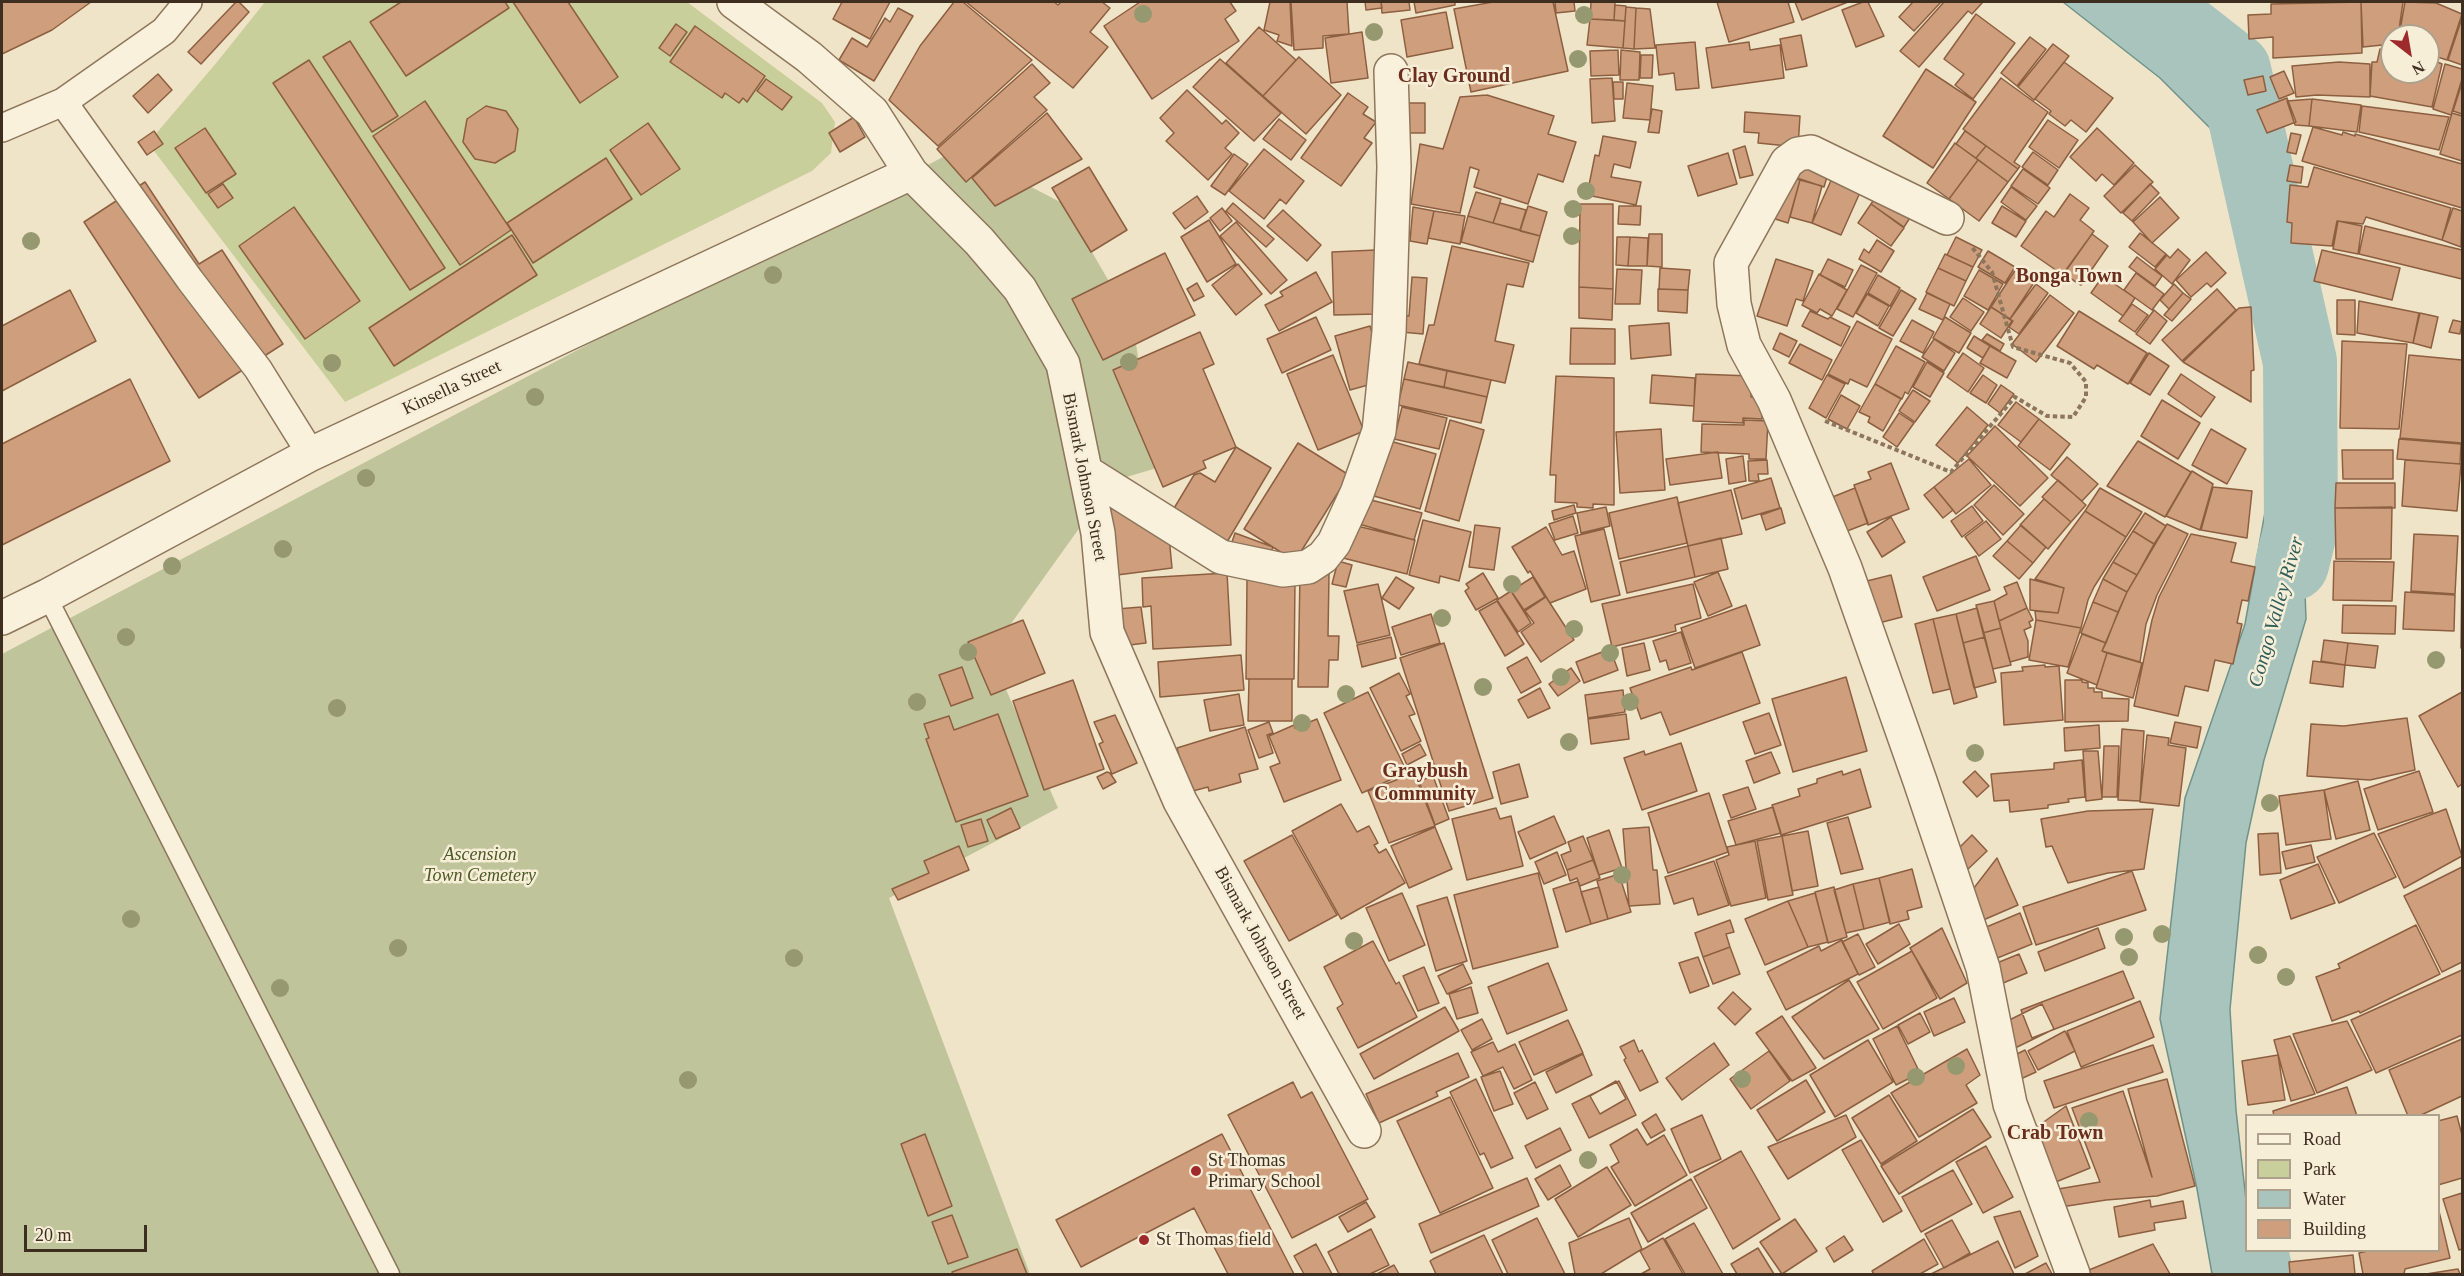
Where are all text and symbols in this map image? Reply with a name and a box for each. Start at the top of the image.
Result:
north arrow [2380,24,2440,84]
text: N [2409,58,2428,78]
district label: Clay Ground [1398,65,1510,89]
district label: Bonga Town [2016,265,2122,289]
street label: Kinsella Street [399,356,505,420]
street label: Bismark Johnson Street [1057,391,1111,563]
water label: Congo Valley River [2244,534,2310,690]
district label: Graybush Community [1374,760,1476,807]
park label: Ascension Town Cemetery [424,844,536,886]
street label: Bismark Johnson Street [1209,863,1311,1023]
legend [2245,1114,2440,1252]
district label: Crab Town [2007,1122,2103,1146]
text: Road [2303,1129,2341,1149]
place label: St Thomas Primary School [1208,1150,1320,1192]
text: Park [2303,1159,2336,1179]
marker: St Thomas Primary School [1189,1164,1203,1178]
text: Water [2303,1189,2346,1209]
scale bar [27,1213,150,1251]
text: Building [2303,1219,2366,1239]
text: 20 m [35,1225,72,1245]
place label: St Thomas field [1156,1229,1271,1251]
marker: St Thomas field [1137,1233,1151,1247]

